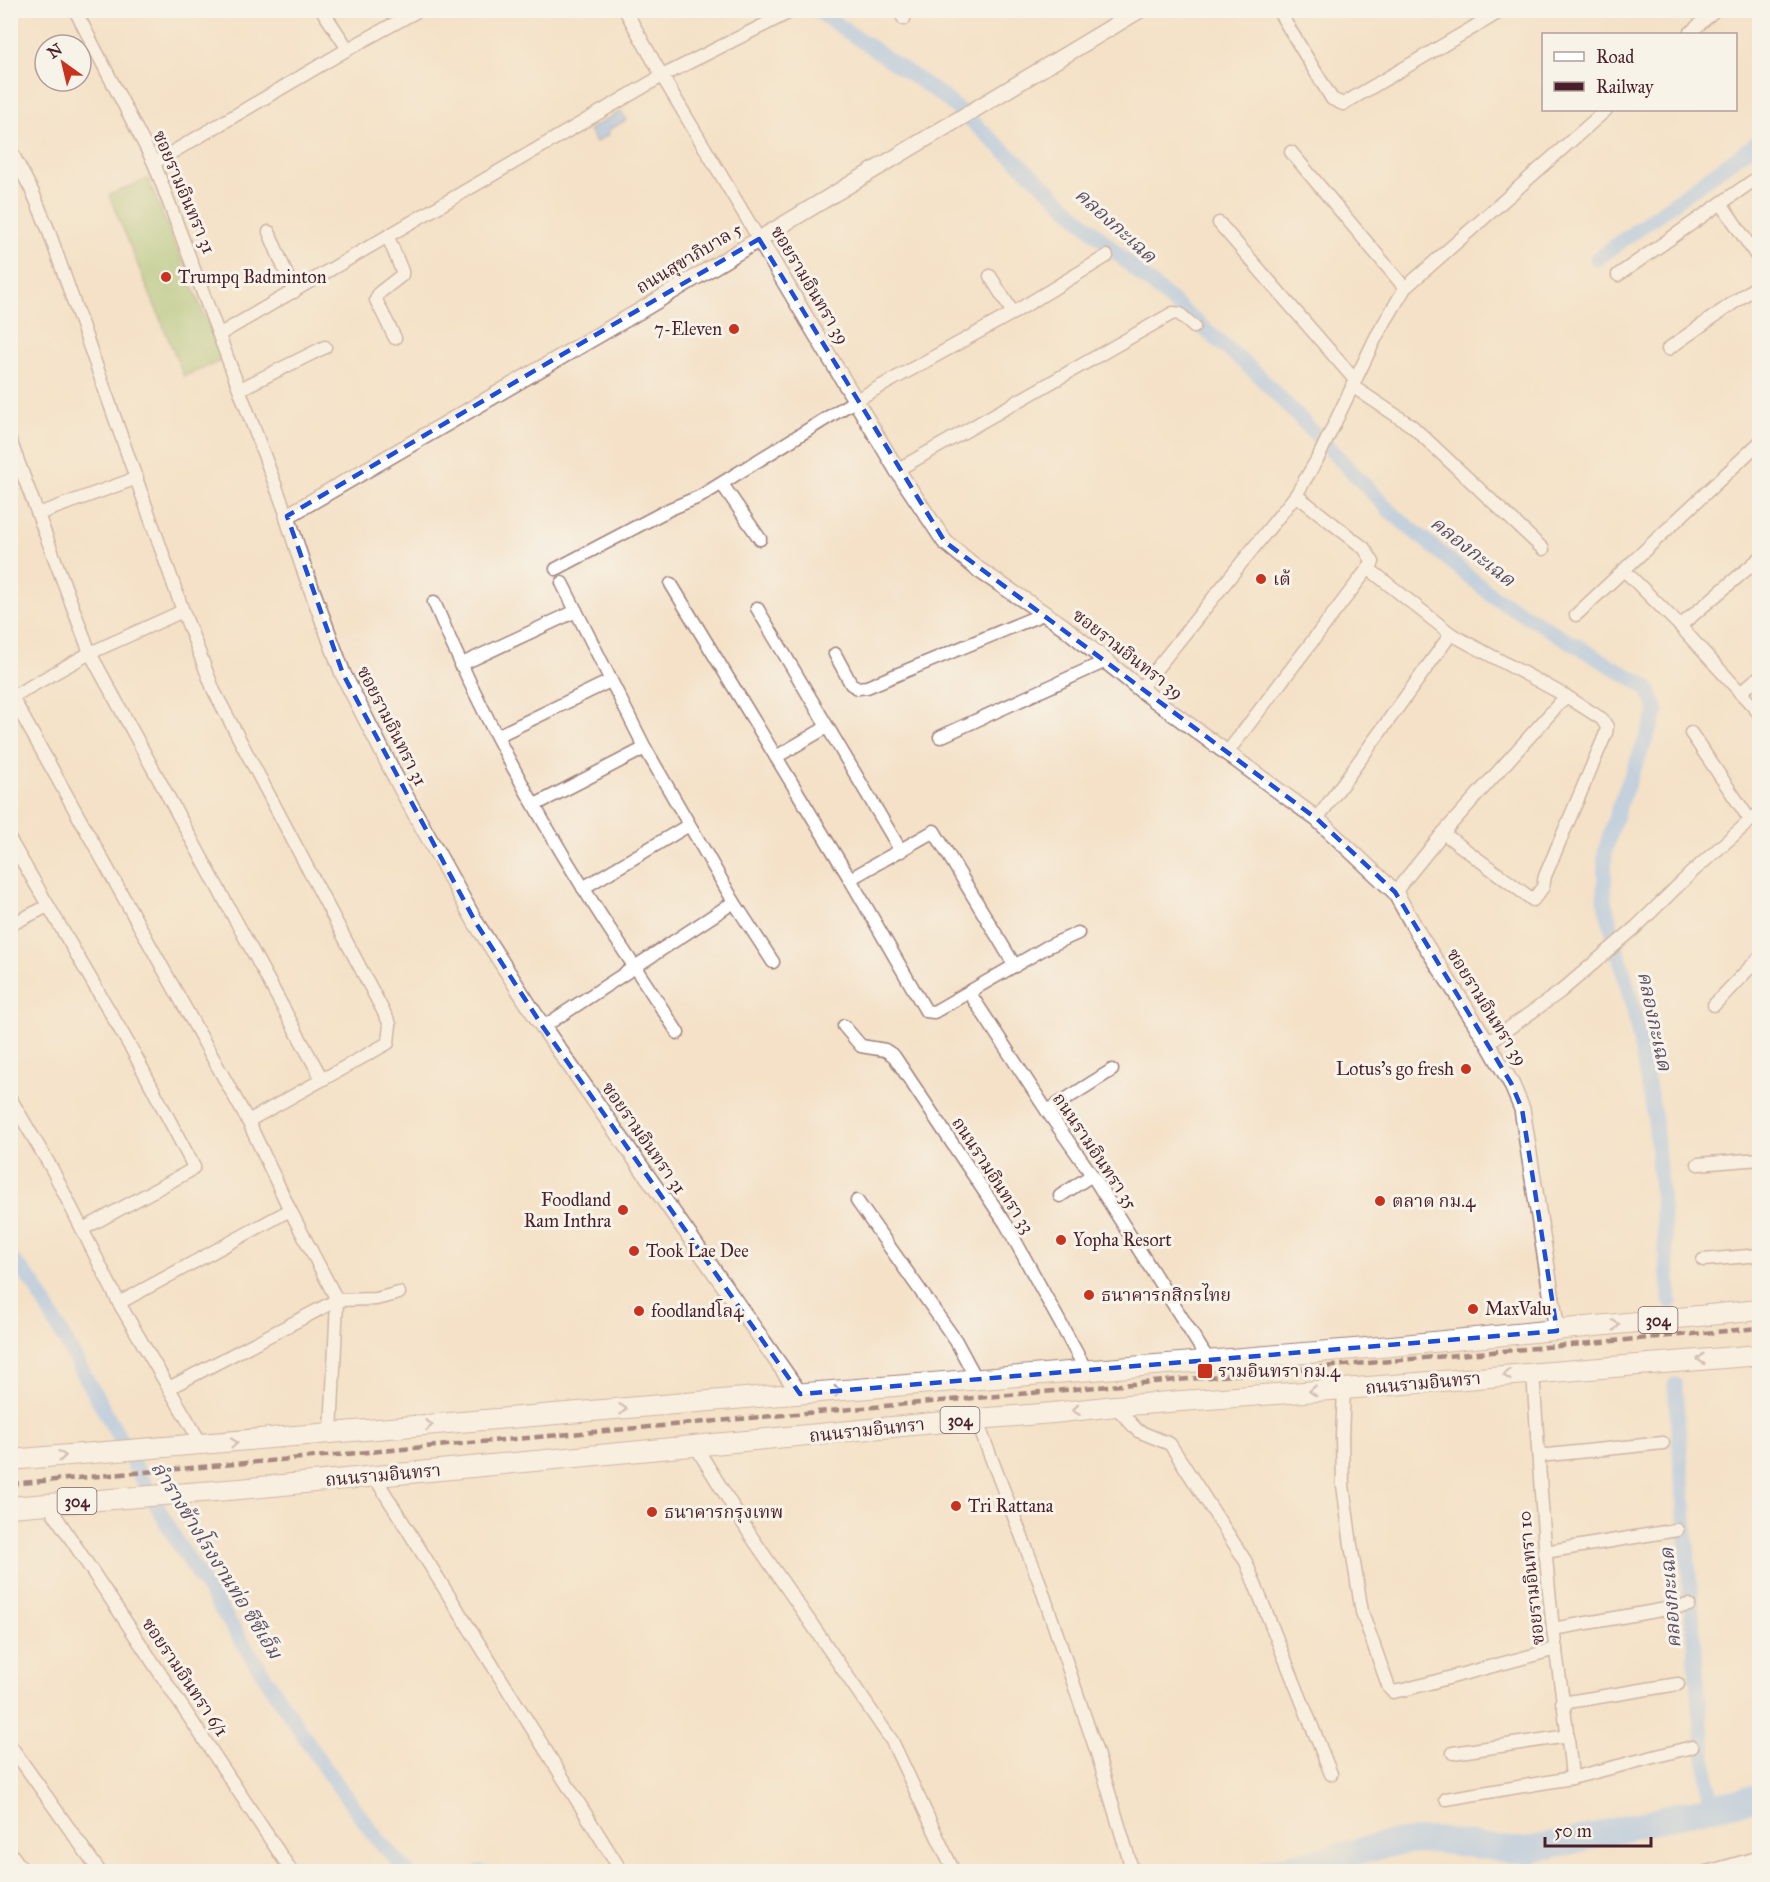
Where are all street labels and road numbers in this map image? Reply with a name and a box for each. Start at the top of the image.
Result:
street label: ซอยรามอินทรา 31 [148,127,220,257]
street label: ถนนสุขาภิบาล 5 [632,217,747,299]
street label: ซอยรามอินทรา 39 [766,222,854,348]
street label: ซอยรามอินทรา 39 [1068,604,1188,704]
street label: ซอยรามอินทรา 31 [352,662,432,790]
street label: ซอยรามอินทรา 39 [1442,944,1532,1070]
street label: ซอยรามอินทรา 31 [597,1078,691,1198]
street label: ถนนรามอินทรา 35 [1048,1089,1142,1214]
street label: ถนนรามอินทรา 33 [947,1113,1039,1237]
road number: 304 [1638,1307,1678,1333]
street label: ถนนรามอินทรา [1364,1367,1482,1399]
road number: 304 [940,1407,980,1433]
street label: ถนนรามอินทรา [808,1413,926,1447]
street label: ถนนรามอินทรา [324,1459,442,1491]
road number: 304 [58,1488,97,1514]
street label: ซอยรามอินทรา 10 [1513,1510,1549,1646]
street label: ซอยรามอินทรา 6/1 [137,1613,233,1741]

